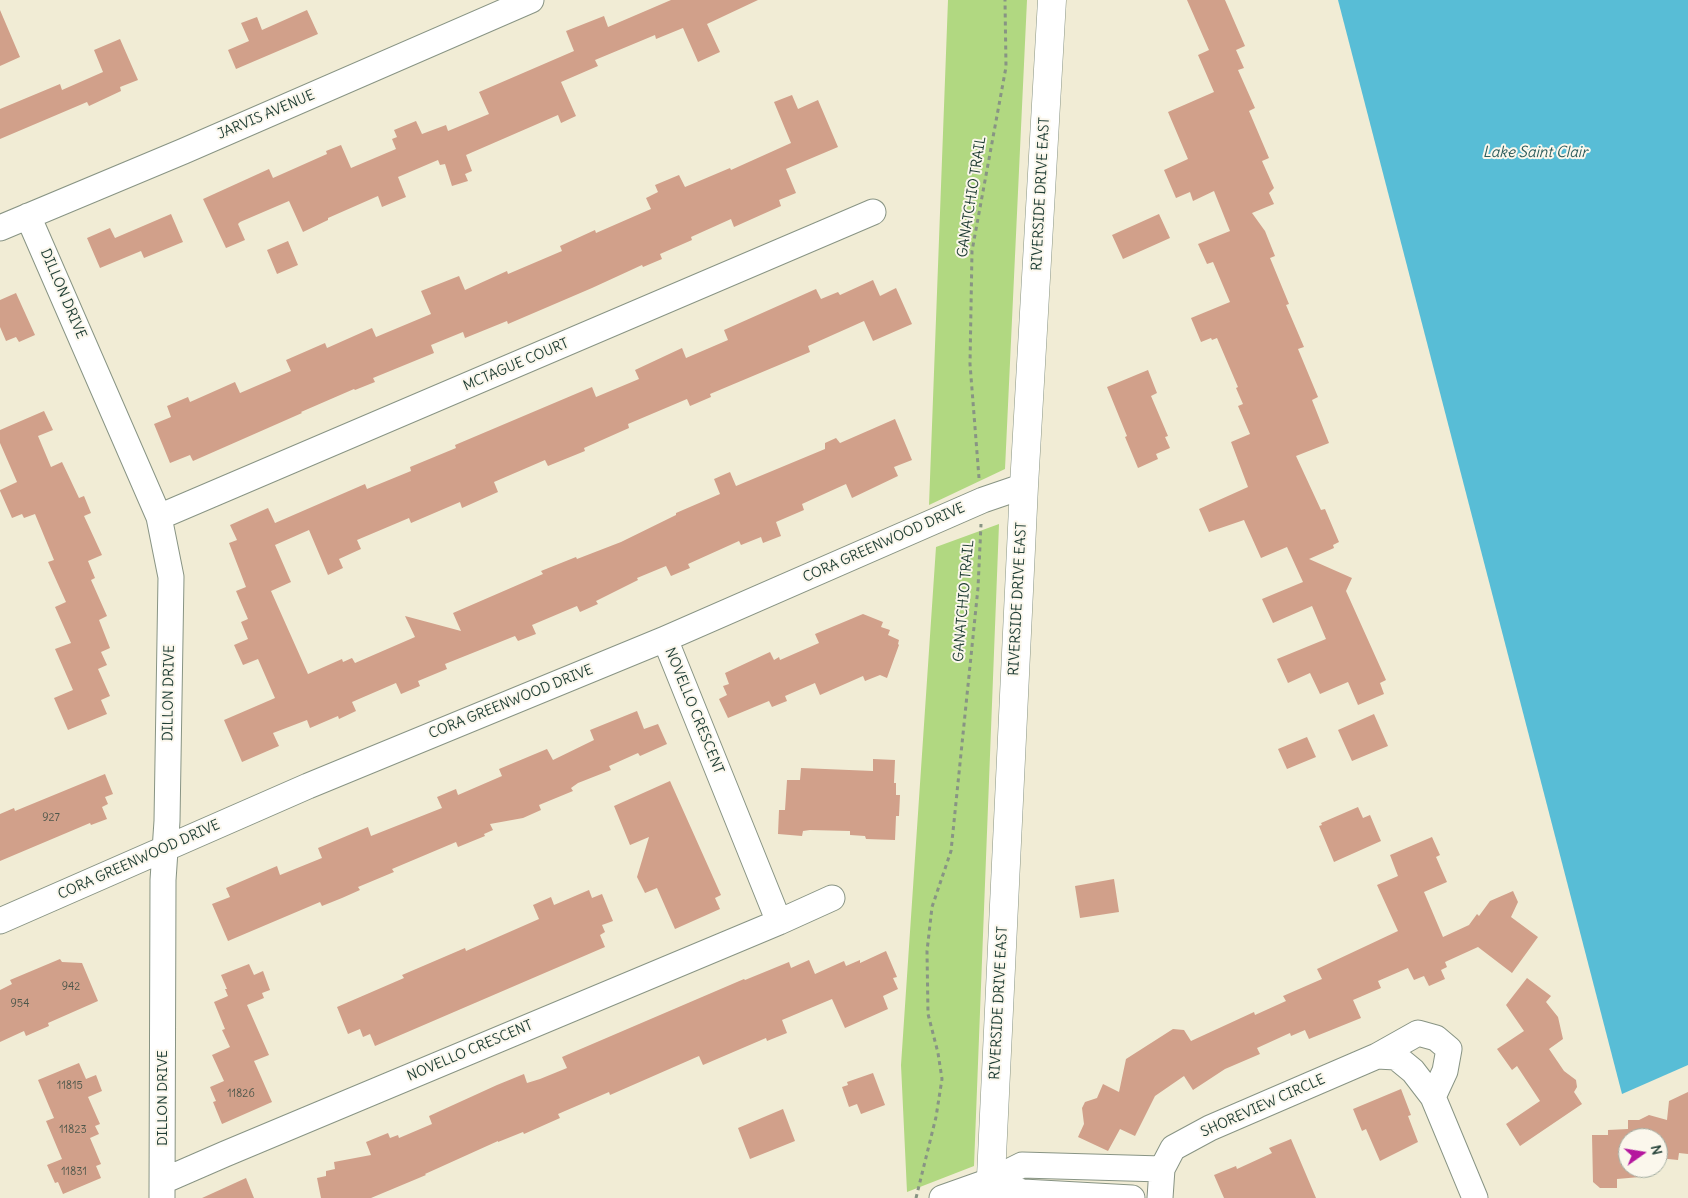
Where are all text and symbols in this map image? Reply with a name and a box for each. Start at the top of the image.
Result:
street label: JARVIS AVENUE [215,87,317,143]
street label: RIVERSIDE DRIVE EAST [1029,117,1053,271]
street label: GANATCHIO TRAIL [954,135,990,259]
water label: Lake Saint Clair [1483,144,1587,162]
street label: DILLON DRIVE [36,246,90,342]
street label: MCTAGUE COURT [461,335,571,395]
street label: CORA GREENWOOD DRIVE [800,500,968,586]
street label: RIVERSIDE DRIVE EAST [1006,522,1030,676]
street label: GANATCHIO TRAIL [950,539,978,663]
street label: DILLON DRIVE [160,645,178,741]
street label: NOVELLO CRESCENT [661,645,727,777]
street label: CORA GREENWOOD DRIVE [426,661,596,743]
house number: 927 [42,811,60,825]
street label: CORA GREENWOOD DRIVE [55,817,223,903]
street label: RIVERSIDE DRIVE EAST [987,926,1011,1080]
house number: 942 [62,980,80,994]
house number: 954 [10,997,30,1011]
street label: NOVELLO CRESCENT [405,1017,535,1085]
street label: DILLON DRIVE [155,1050,171,1146]
street label: SHOREVIEW CIRCLE [1198,1071,1328,1141]
house number: 11815 [57,1079,83,1093]
house number: 11826 [227,1087,255,1101]
house number: 11823 [59,1123,87,1137]
north arrow [1618,1128,1668,1178]
text: N [1647,1143,1667,1157]
house number: 11831 [61,1165,87,1179]

